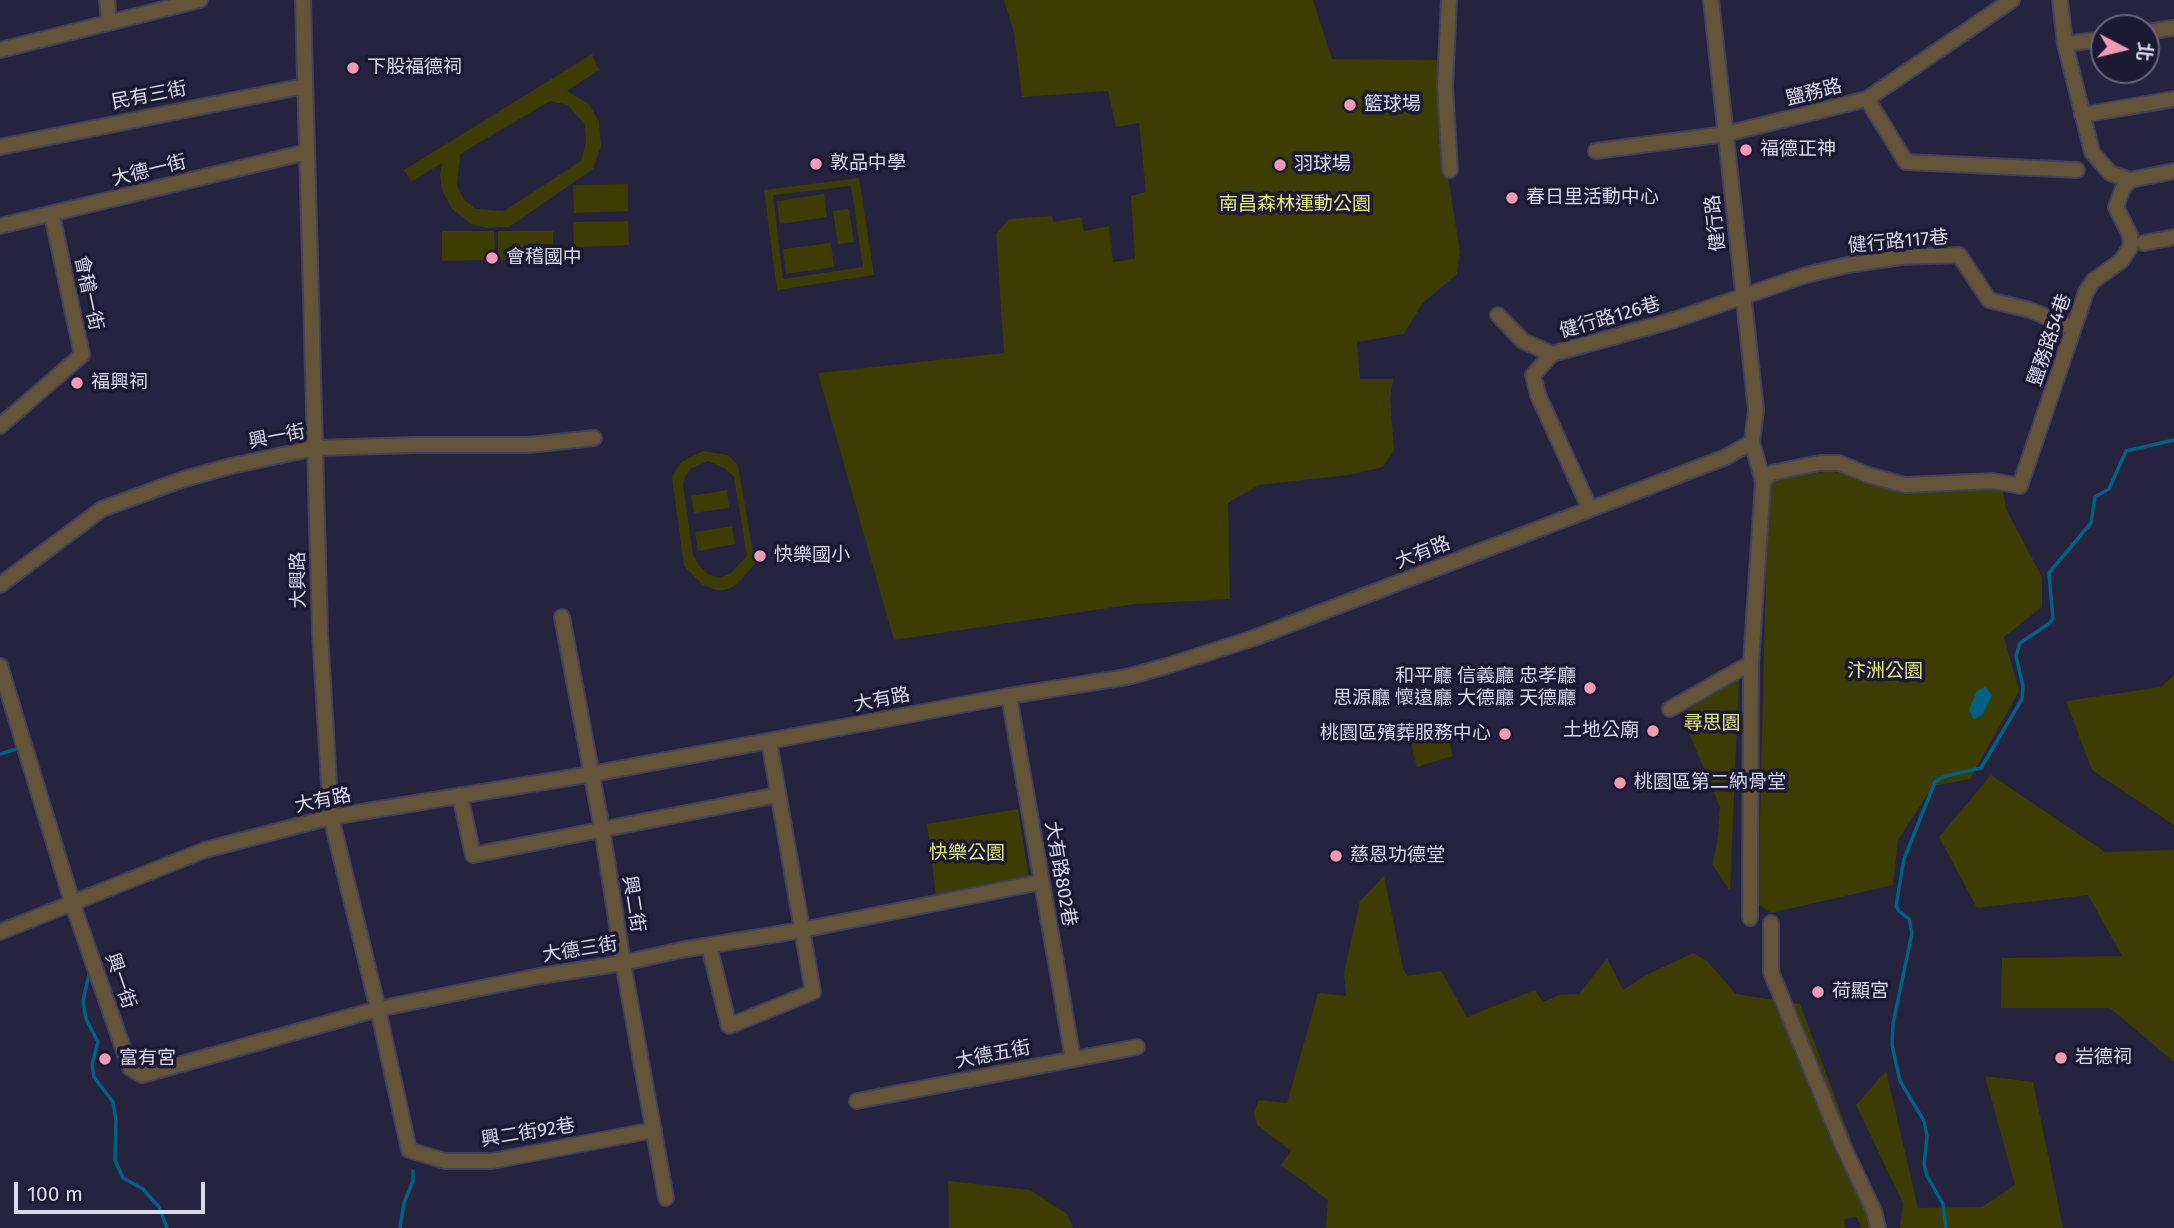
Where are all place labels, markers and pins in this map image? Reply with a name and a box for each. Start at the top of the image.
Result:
place label: 下股福德祠 [367,57,462,79]
marker: 下股福德祠 [345,60,361,76]
place label: 籃球場 [1364,94,1421,116]
marker: 籃球場 [1342,97,1358,113]
place label: 福德正神 [1760,139,1836,161]
marker: 福德正神 [1738,142,1754,158]
place label: 敦品中學 [830,153,906,175]
place label: 羽球場 [1294,154,1351,176]
marker: 敦品中學 [808,156,824,172]
marker: 羽球場 [1272,157,1288,173]
place label: 春日里活動中心 [1526,187,1659,209]
marker: 春日里活動中心 [1504,190,1520,206]
place label: 會稽國中 [506,247,582,269]
marker: 會稽國中 [484,250,500,266]
place label: 福興祠 [91,372,148,394]
marker: 福興祠 [69,375,85,391]
place label: 快樂國小 [774,545,850,567]
marker: 快樂國小 [752,548,768,564]
place label: 和平廳 信義廳 忠孝廳 思源廳 懷遠廳 大德廳 天德廳 [1333,666,1576,710]
marker: 和平廳 信義廳 忠孝廳 思源廳 懷遠廳 大德廳 天德廳 [1582,680,1598,696]
place label: 土地公廟 [1563,720,1639,742]
place label: 桃園區殯葬服務中心 [1320,723,1491,745]
marker: 土地公廟 [1645,723,1661,739]
marker: 桃園區殯葬服務中心 [1497,726,1513,742]
place label: 桃園區第二納骨堂 [1634,772,1786,794]
marker: 桃園區第二納骨堂 [1612,775,1628,791]
place label: 慈恩功德堂 [1350,845,1445,867]
marker: 慈恩功德堂 [1328,848,1344,864]
place label: 荷顯宮 [1832,981,1889,1003]
marker: 荷顯宮 [1810,984,1826,1000]
place label: 岩德祠 [2075,1047,2132,1069]
place label: 富有宮 [119,1048,176,1070]
marker: 岩德祠 [2053,1050,2069,1066]
marker: 富有宮 [97,1051,113,1067]

